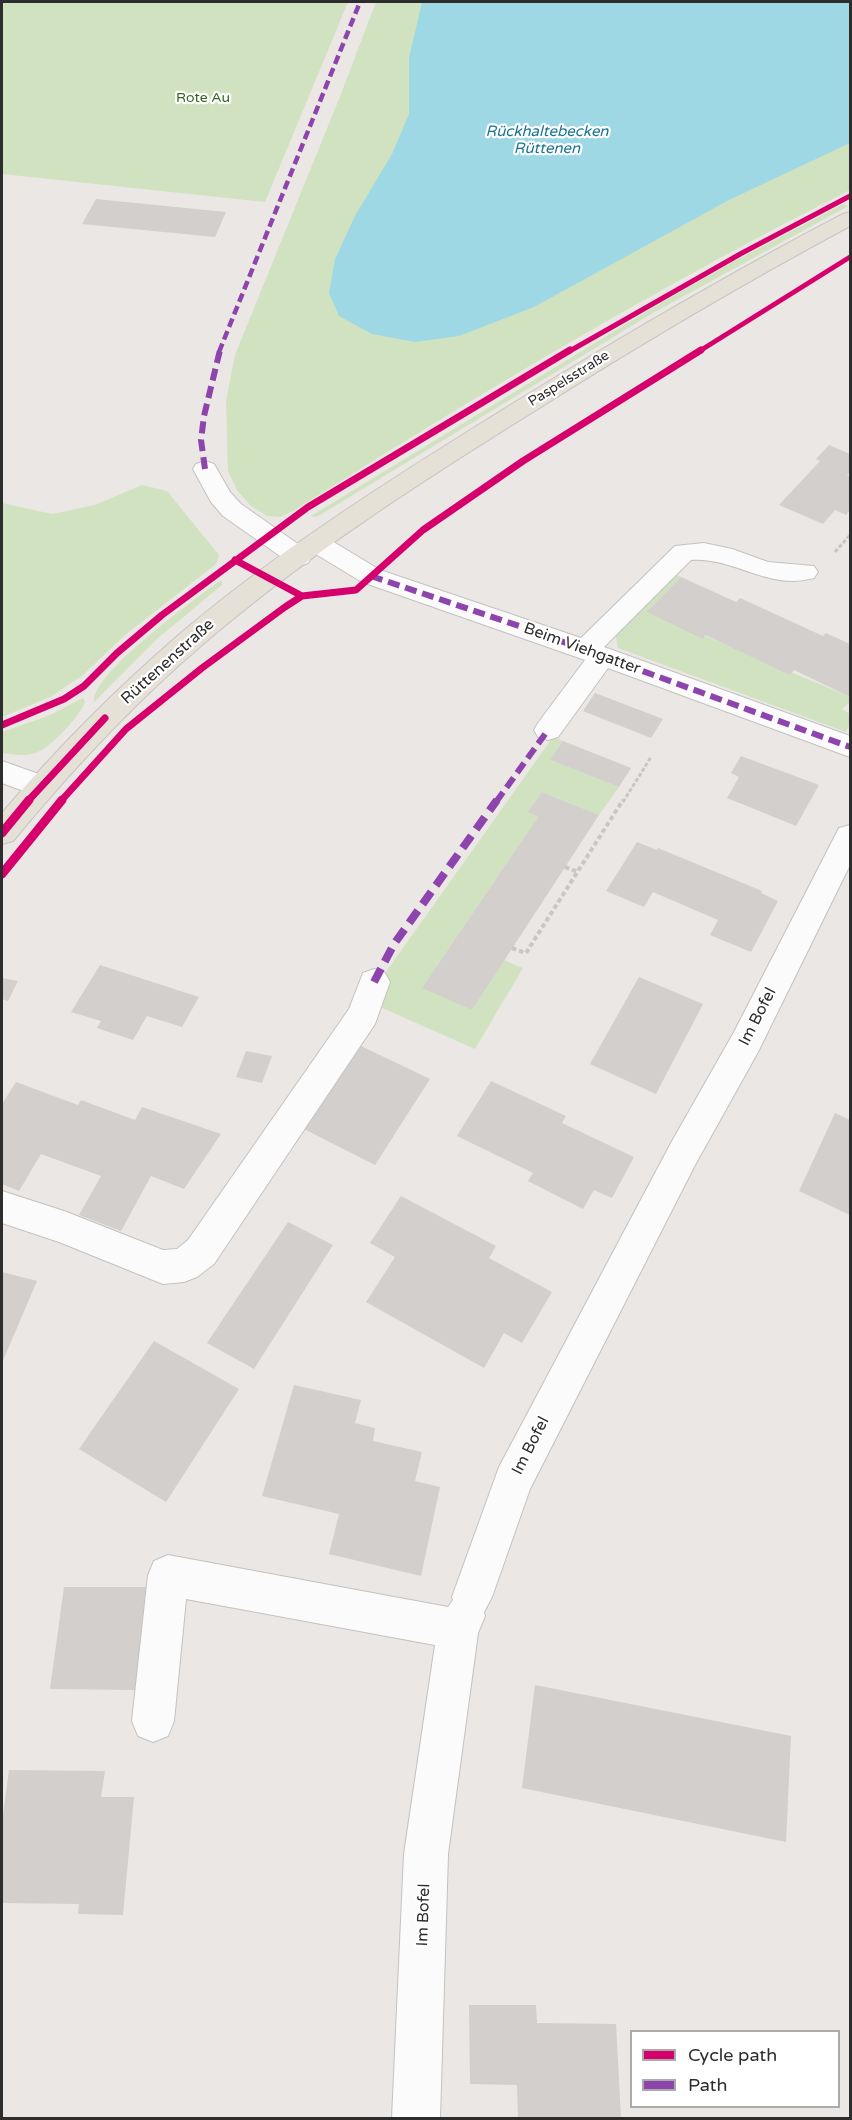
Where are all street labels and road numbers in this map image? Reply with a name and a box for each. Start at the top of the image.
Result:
street label: Paspelsstraße [525,347,613,411]
street label: Rüttenenstraße [118,615,218,709]
street label: Beim Viehgatter [521,619,643,679]
street label: Im Bofel [735,985,781,1049]
street label: Im Bofel [508,1414,554,1478]
street label: Im Bofel [413,1883,435,1947]

